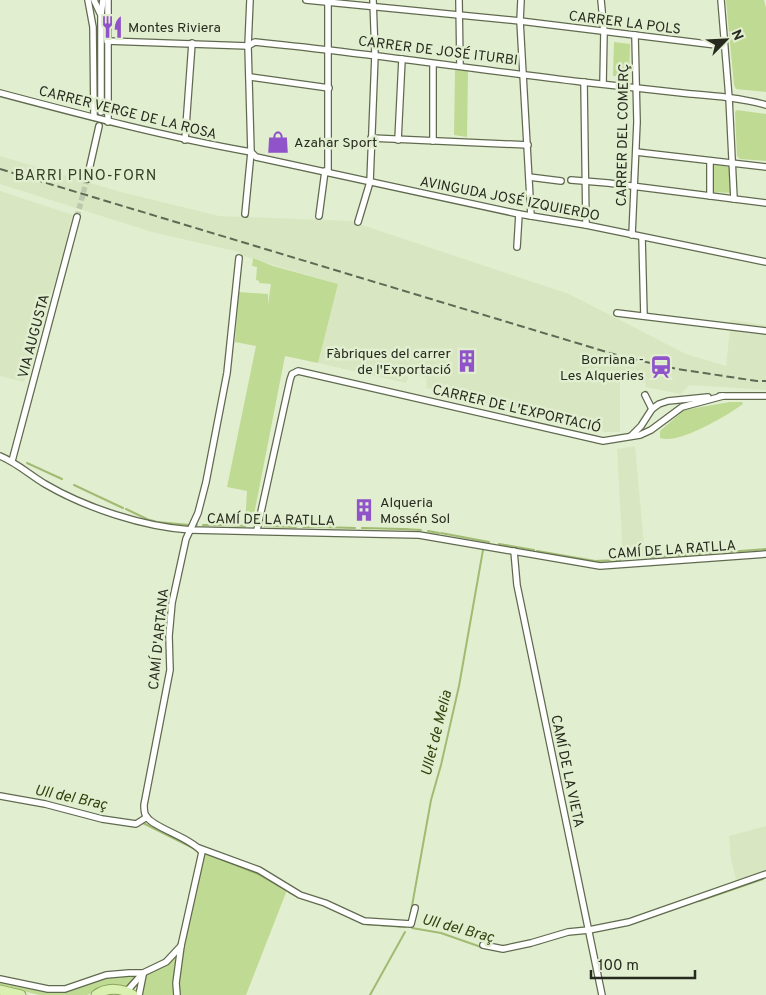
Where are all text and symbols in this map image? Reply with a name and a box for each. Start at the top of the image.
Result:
street label: CARRER LA POLS [568,8,682,39]
restaurant icon: Montes Riviera [99,14,125,40]
north arrow [701,15,751,65]
place label: Montes Riviera [128,20,221,37]
text: N [727,27,746,43]
street label: CARRER DE JOSÉ ITURBI [357,32,519,70]
street label: CARRER DEL COMERÇ [614,63,633,207]
street label: CARRER VERGE DE LA ROSA [37,83,219,144]
shop icon: Azahar Sport [265,129,291,155]
place label: Azahar Sport [294,135,377,152]
district label: BARRI PINO-FORN [15,167,157,186]
street label: AVINGUDA JOSÉ IZQUIERDO [418,173,601,225]
street label: VIA AUGUSTA [15,292,54,380]
place label: Fàbriques del carrer de l'Exportació [326,346,452,379]
building icon: Fàbriques del carrer de l'Exportació [454,348,480,374]
place label: Borriana - Les Alqueries [560,352,644,385]
station icon: Borriana - Les Alqueries [648,354,674,380]
street label: CARRER DE L'EXPORTACIÓ [431,381,603,437]
place label: Alqueria Mossén Sol [380,495,450,528]
building icon: Alqueria Mossén Sol [351,497,377,523]
street label: CAMÍ DE LA RATLLA [207,510,335,530]
street label: CAMÍ DE LA RATLLA [607,537,737,563]
street label: CAMÍ D'ARTANA [145,587,173,691]
water label: Ullet de Melia [418,688,457,778]
street label: CAMÍ DE LA VIETA [546,713,588,829]
water label: Ull del Braç [33,781,110,816]
water label: Ull del Braç [419,911,497,948]
scale bar [591,948,695,980]
text: 100 m [598,957,639,976]

